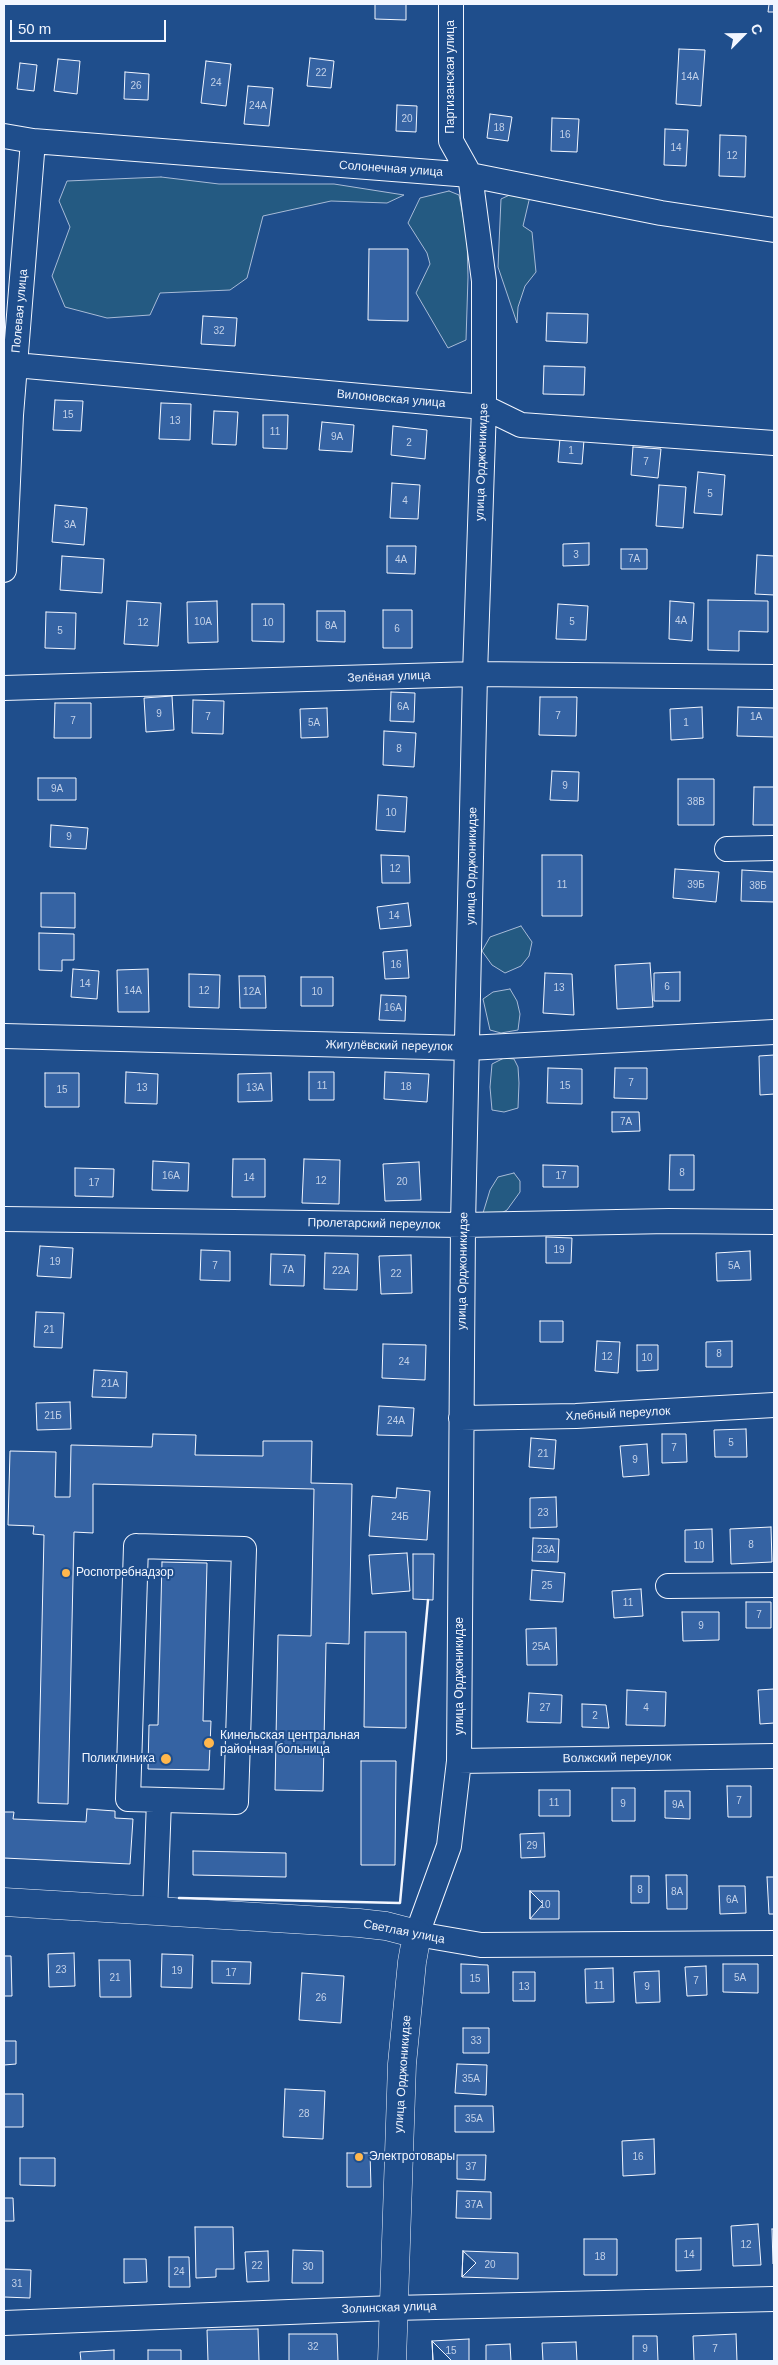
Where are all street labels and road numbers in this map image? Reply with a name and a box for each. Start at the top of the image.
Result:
street label: Партизанская улица [444,20,458,134]
street label: Солонечная улица [339,158,443,180]
street label: Полевая улица [9,268,31,354]
street label: Вилоновская улица [336,387,446,411]
street label: улица Орджоникидзе [473,403,491,521]
street label: Зелёная улица [347,668,431,686]
street label: улица Орджоникидзе [464,807,480,925]
street label: Жигулёвский переулок [325,1038,453,1054]
street label: улица Орджоникидзе [455,1212,471,1330]
street label: Пролетарский переулок [307,1216,441,1232]
street label: Хлебный переулок [565,1404,671,1424]
street label: улица Орджоникидзе [453,1617,467,1735]
street label: Волжский переулок [563,1750,671,1766]
street label: Светлая улица [362,1917,446,1947]
street label: улица Орджоникидзе [392,2015,414,2133]
street label: Золинская улица [341,2299,437,2317]

